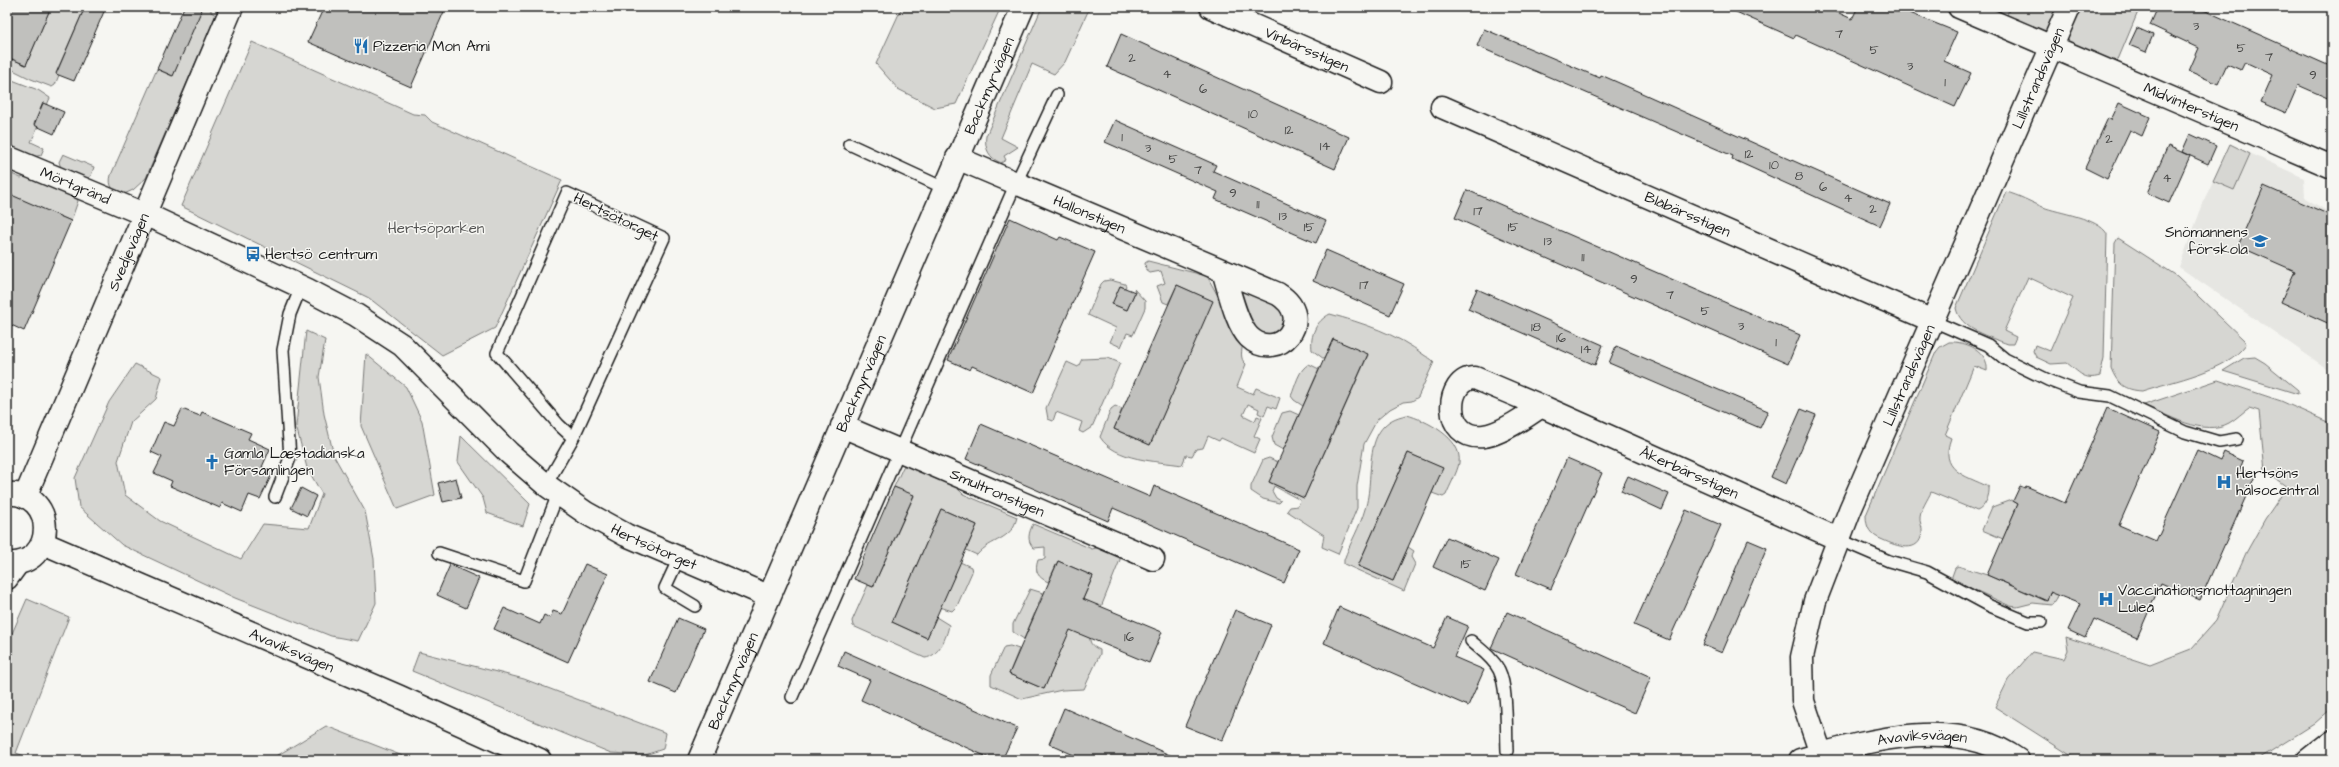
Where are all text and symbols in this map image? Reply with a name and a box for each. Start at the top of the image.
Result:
house number: 3 [2193,17,2200,35]
street label: Vinbärsstigen [1262,22,1353,77]
street label: Lillstrandsvägen [2007,24,2070,132]
house number: 7 [1835,25,1843,43]
street label: Backmyrvägen [959,33,1020,138]
place label: Pizzeria Mon Ami [373,36,491,57]
restaurant icon: Pizzeria Mon Ami [352,37,370,55]
house number: 5 [2236,39,2246,57]
house number: 5 [1869,41,1879,59]
house number: 7 [2265,48,2273,66]
house number: 2 [1128,49,1136,67]
house number: 3 [1907,57,1914,75]
house number: 4 [1163,65,1172,83]
house number: 9 [2309,66,2317,84]
house number: 1 [1944,73,1946,91]
street label: Midvinterstigen [2141,77,2243,137]
house number: 6 [1199,80,1207,98]
house number: 10 [1248,105,1258,123]
house number: 12 [1284,121,1294,139]
house number: 1 [1121,128,1123,146]
house number: 2 [2105,130,2113,148]
house number: 14 [1320,137,1330,155]
house number: 3 [1145,139,1152,157]
house number: 12 [1744,145,1754,163]
house number: 5 [1168,150,1178,168]
house number: 10 [1769,156,1779,174]
house number: 7 [1194,161,1202,179]
street label: Mörtgränd [37,162,114,210]
house number: 8 [1795,167,1804,185]
house number: 4 [2163,169,2172,187]
house number: 6 [1819,178,1827,196]
house number: 9 [1229,184,1237,202]
street label: Blåbärsstigen [1641,186,1734,242]
street label: Hertsötorget [570,187,662,248]
house number: 4 [1844,189,1853,207]
street label: Hallonstigen [1050,190,1129,239]
house number: 11 [1256,195,1260,213]
house number: 2 [1869,200,1877,218]
house number: 17 [1473,202,1483,220]
house number: 13 [1279,207,1288,225]
street label: Svedjevägen [103,209,154,294]
park label: Hertsöparken [388,218,485,239]
house number: 15 [1304,218,1314,236]
house number: 15 [1508,218,1518,236]
place label: Snömannens förskola [2165,222,2248,260]
house number: 13 [1544,232,1553,250]
school or university icon: Snömannens förskola [2251,232,2269,250]
place label: Hertsö centrum [265,244,378,265]
bus stop icon: Hertsö centrum [244,245,262,263]
house number: 11 [1581,248,1585,266]
house number: 9 [1630,270,1638,288]
house number: 17 [1359,276,1369,294]
house number: 7 [1666,286,1674,304]
house number: 5 [1700,302,1710,320]
house number: 3 [1738,317,1745,335]
house number: 18 [1531,318,1542,336]
street label: Lillstrandsvägen [1877,321,1940,429]
house number: 16 [1556,329,1566,347]
street label: Backmyrvägen [831,331,891,435]
house number: 1 [1775,333,1777,351]
house number: 14 [1581,340,1591,358]
street label: Åkerbärsstigen [1637,441,1743,504]
place label: Gamla Læstadianska Församlingen [224,443,365,482]
church icon: Gamla Læstadianska Församlingen [203,453,221,471]
street label: Smultronstigen [947,463,1048,522]
place label: Hertsöns hälsocentral [2236,463,2319,501]
hospital icon: Hertsöns hälsocentral [2215,473,2233,491]
street label: Hertsötorget [607,518,700,575]
house number: 15 [1461,555,1471,573]
place label: Vaccinationsmottagningen Luleå [2118,580,2292,618]
hospital icon: Vaccinationsmottagningen Luleå [2097,590,2115,608]
street label: Avaviksvägen [246,623,338,678]
house number: 16 [1124,628,1134,646]
street label: Backmyrvägen [703,629,763,733]
street label: Avaviksvägen [1875,724,1970,751]

